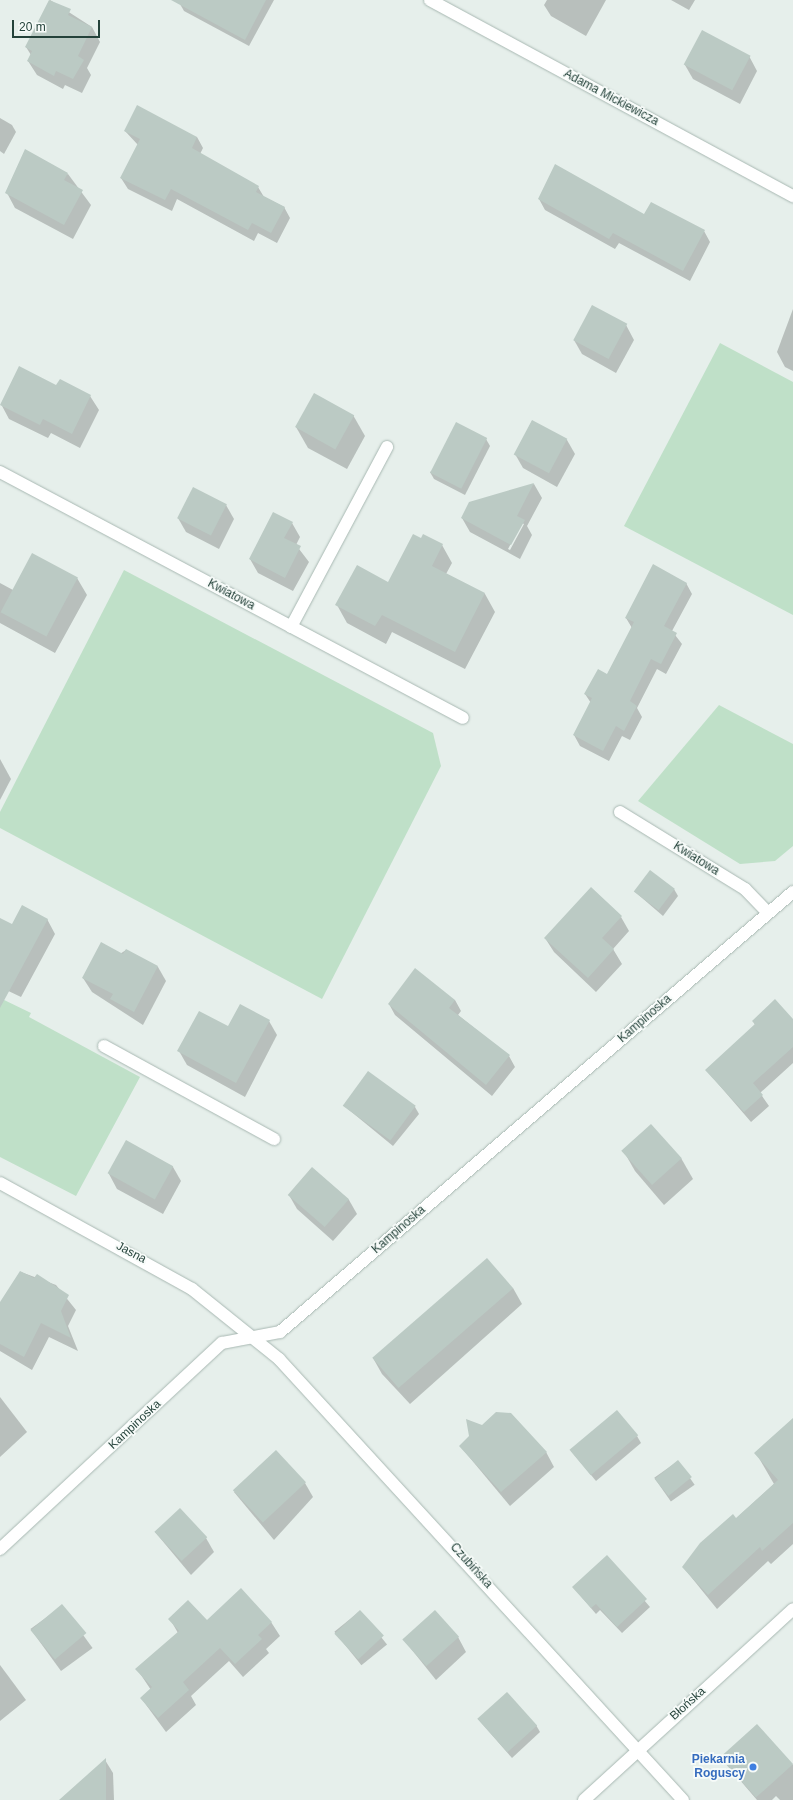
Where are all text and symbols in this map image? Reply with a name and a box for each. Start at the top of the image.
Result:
scale bar [14,12,102,38]
text: 20 m [19,20,46,34]
street label: Adama Mickiewicza [561,67,661,129]
street label: Kwiatowa [205,577,257,613]
street label: Kwiatowa [670,839,722,879]
street label: Kampinoska [615,992,675,1046]
street label: Kampinoska [369,1203,429,1257]
street label: Jasna [113,1239,149,1267]
street label: Kampinoska [106,1397,164,1453]
street label: Czubińska [447,1540,495,1592]
street label: Błońska [667,1684,709,1724]
place label: Piekarnia Roguscy [692,1753,745,1781]
marker: Piekarnia Roguscy [748,1762,758,1772]

